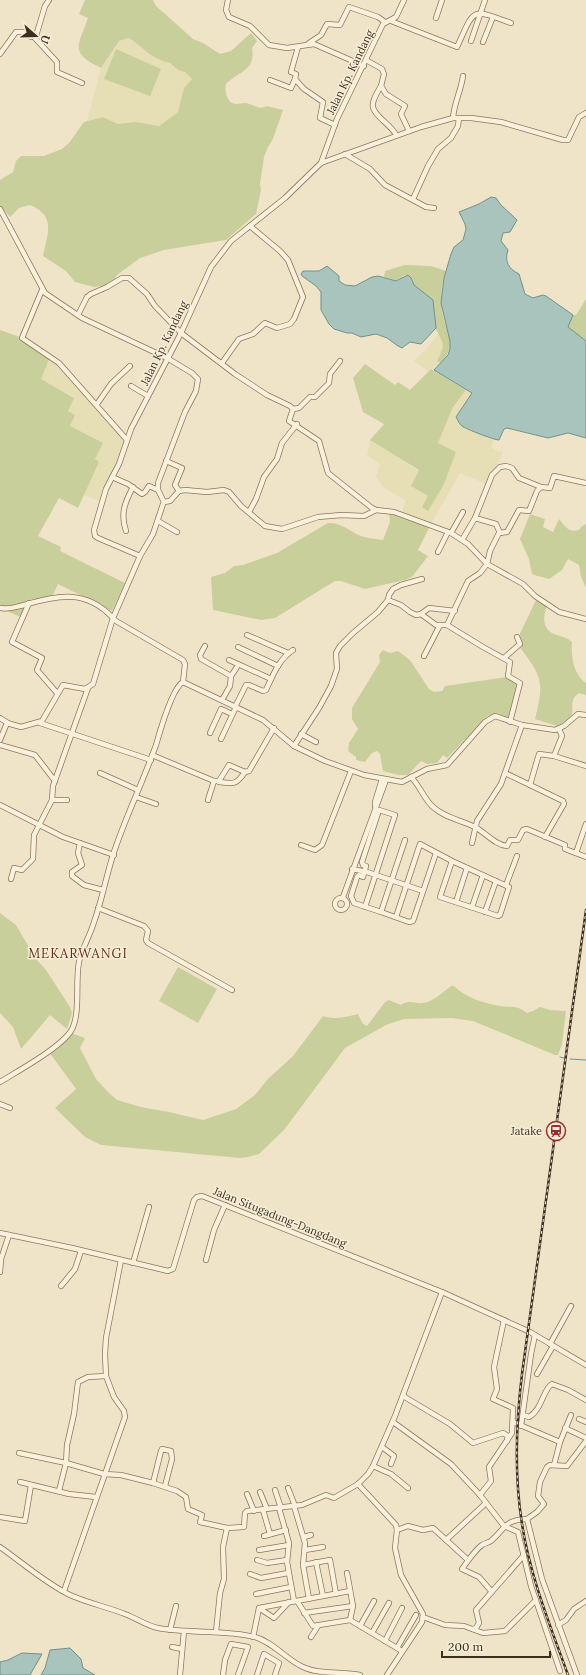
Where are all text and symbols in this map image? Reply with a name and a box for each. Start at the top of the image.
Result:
north arrow [16,16,56,56]
street label: Jalan Kp. Kandang [323,27,377,118]
text: U [37,33,53,46]
street label: Jalan Kp. Kandang [137,298,191,389]
district label: MEKARWANGI [28,945,128,962]
station icon: Jatake [545,1120,567,1142]
place label: Jatake [510,1124,542,1138]
street label: Jalan Situgadung-Dangdang [210,1183,350,1251]
scale bar [442,1633,550,1659]
text: 200 m [448,1639,484,1654]

